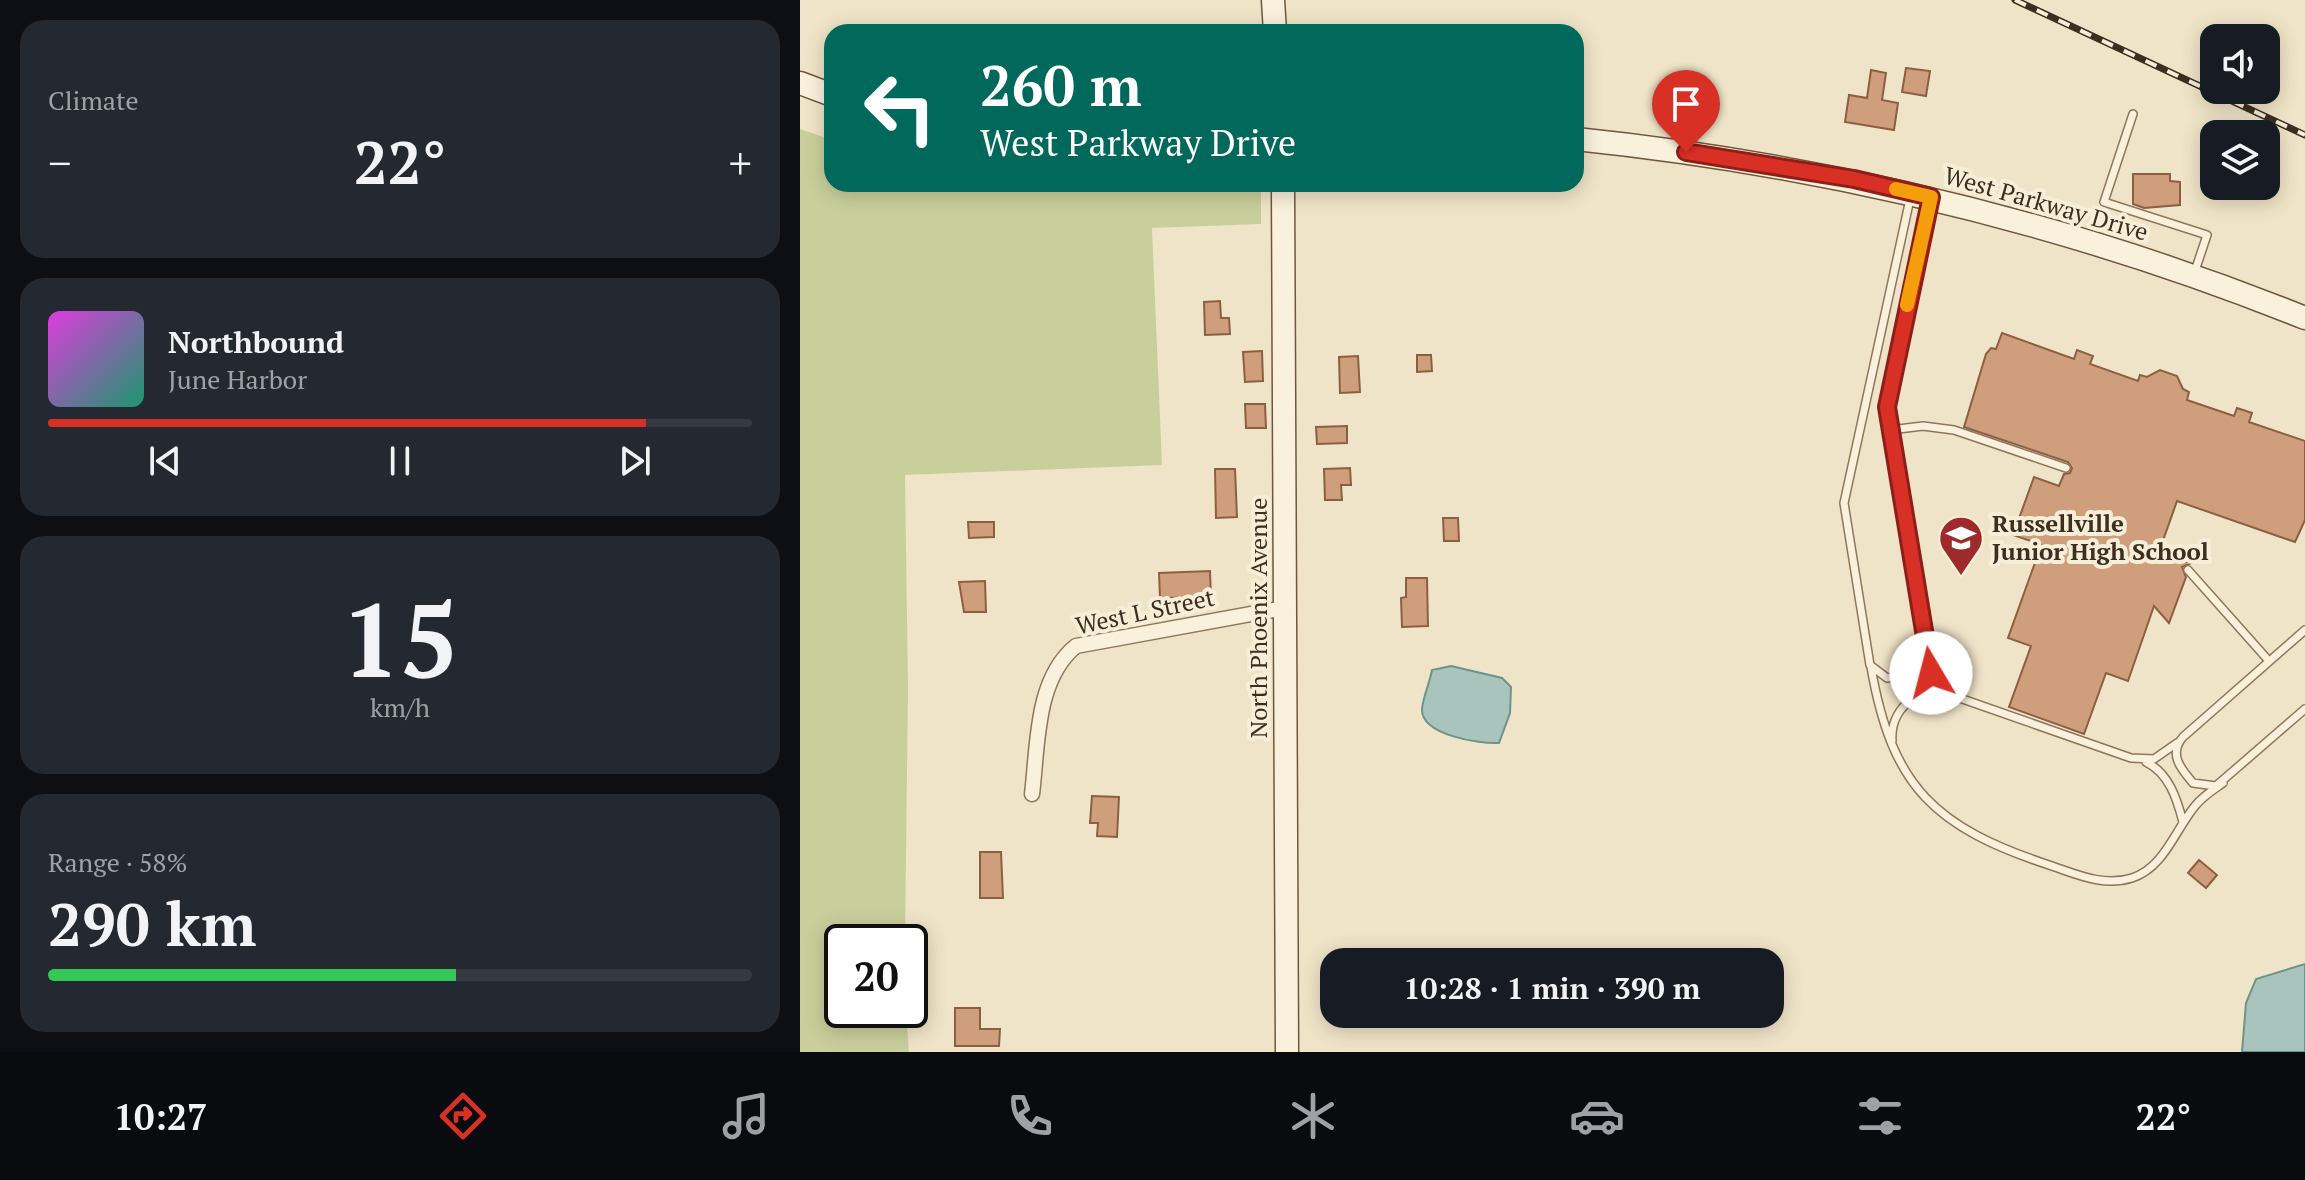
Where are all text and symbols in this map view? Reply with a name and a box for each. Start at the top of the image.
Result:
map controls [2200,24,2280,200]
button: sound [2200,24,2280,104]
text: 260 m [980,48,1142,122]
icon: left [848,56,952,160]
pin [1652,70,1720,152]
icon: arrive [1664,82,1708,126]
text: Climate [48,83,139,117]
text: West Parkway Drive [980,119,1296,166]
button: layers [2200,120,2280,200]
text: 22° [354,122,446,201]
text: − [48,133,71,192]
text: + [729,133,752,192]
street label: West Parkway Drive [1941,159,2152,247]
text: Northbound [168,322,344,362]
text: June Harbor [168,362,307,396]
icon: previous [143,439,187,483]
icon: pause [378,439,422,483]
icon: next [613,439,657,483]
street label: North Phoenix Avenue [1242,498,1274,738]
place label: Russellville Junior High School [1992,507,2209,567]
school or university icon: Russellville Junior High School [1937,514,1985,577]
text: 15 [341,569,459,707]
street label: West L Street [1072,581,1217,641]
position arrow [1889,631,1973,715]
text: km/h [370,690,430,724]
text: Range · 58% [48,845,187,879]
text: 290 km [48,884,256,963]
speed limit sign: 20 [824,924,928,1028]
text: 10:28 · 1 min · 390 m [1404,968,1700,1008]
icon: directions [435,1088,491,1144]
icon: music [718,1088,774,1144]
icon: phone [1002,1088,1058,1144]
icon: climate [1285,1088,1341,1144]
icon: car [1569,1088,1625,1144]
icon: filters [1852,1088,1908,1144]
text: 10:27 [114,1093,207,1140]
text: 22° [2136,1093,2191,1140]

